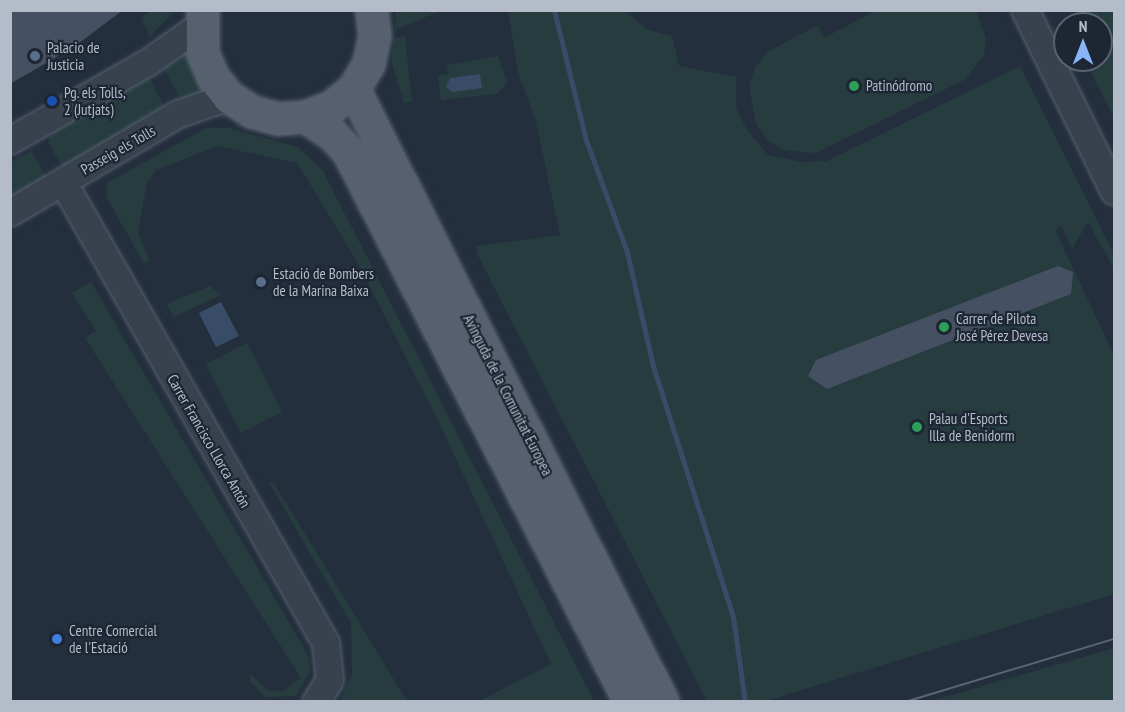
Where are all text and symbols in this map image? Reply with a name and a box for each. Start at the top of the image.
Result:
north arrow [1053,12,1113,72]
text: N [1079,16,1087,36]
place label: Palacio de Justicia [47,38,100,73]
marker: Palacio de Justicia [28,49,42,63]
place label: Patinódromo [866,77,932,95]
marker: Patinódromo [847,79,861,93]
place label: Pg. els Tolls, 2 (Jutjats) [64,83,127,118]
marker: Pg. els Tolls, 2 (Jutjats) [45,94,59,108]
street label: Passeig els Tolls [77,121,159,179]
place label: Estació de Bombers de la Marina Baixa [273,264,374,299]
marker: Estació de Bombers de la Marina Baixa [254,275,268,289]
place label: Carrer de Pilota José Pérez Devesa [956,309,1049,344]
street label: Avinguda de la Comunitat Europea [460,312,556,478]
marker: Carrer de Pilota José Pérez Devesa [937,320,951,334]
street label: Carrer Francisco Llorca Antón [163,371,255,511]
place label: Palau d'Esports Illa de Benidorm [929,409,1014,444]
marker: Palau d'Esports Illa de Benidorm [910,420,924,434]
place label: Centre Comercial de l'Estació [69,621,157,656]
marker: Centre Comercial de l'Estació [50,632,64,646]

